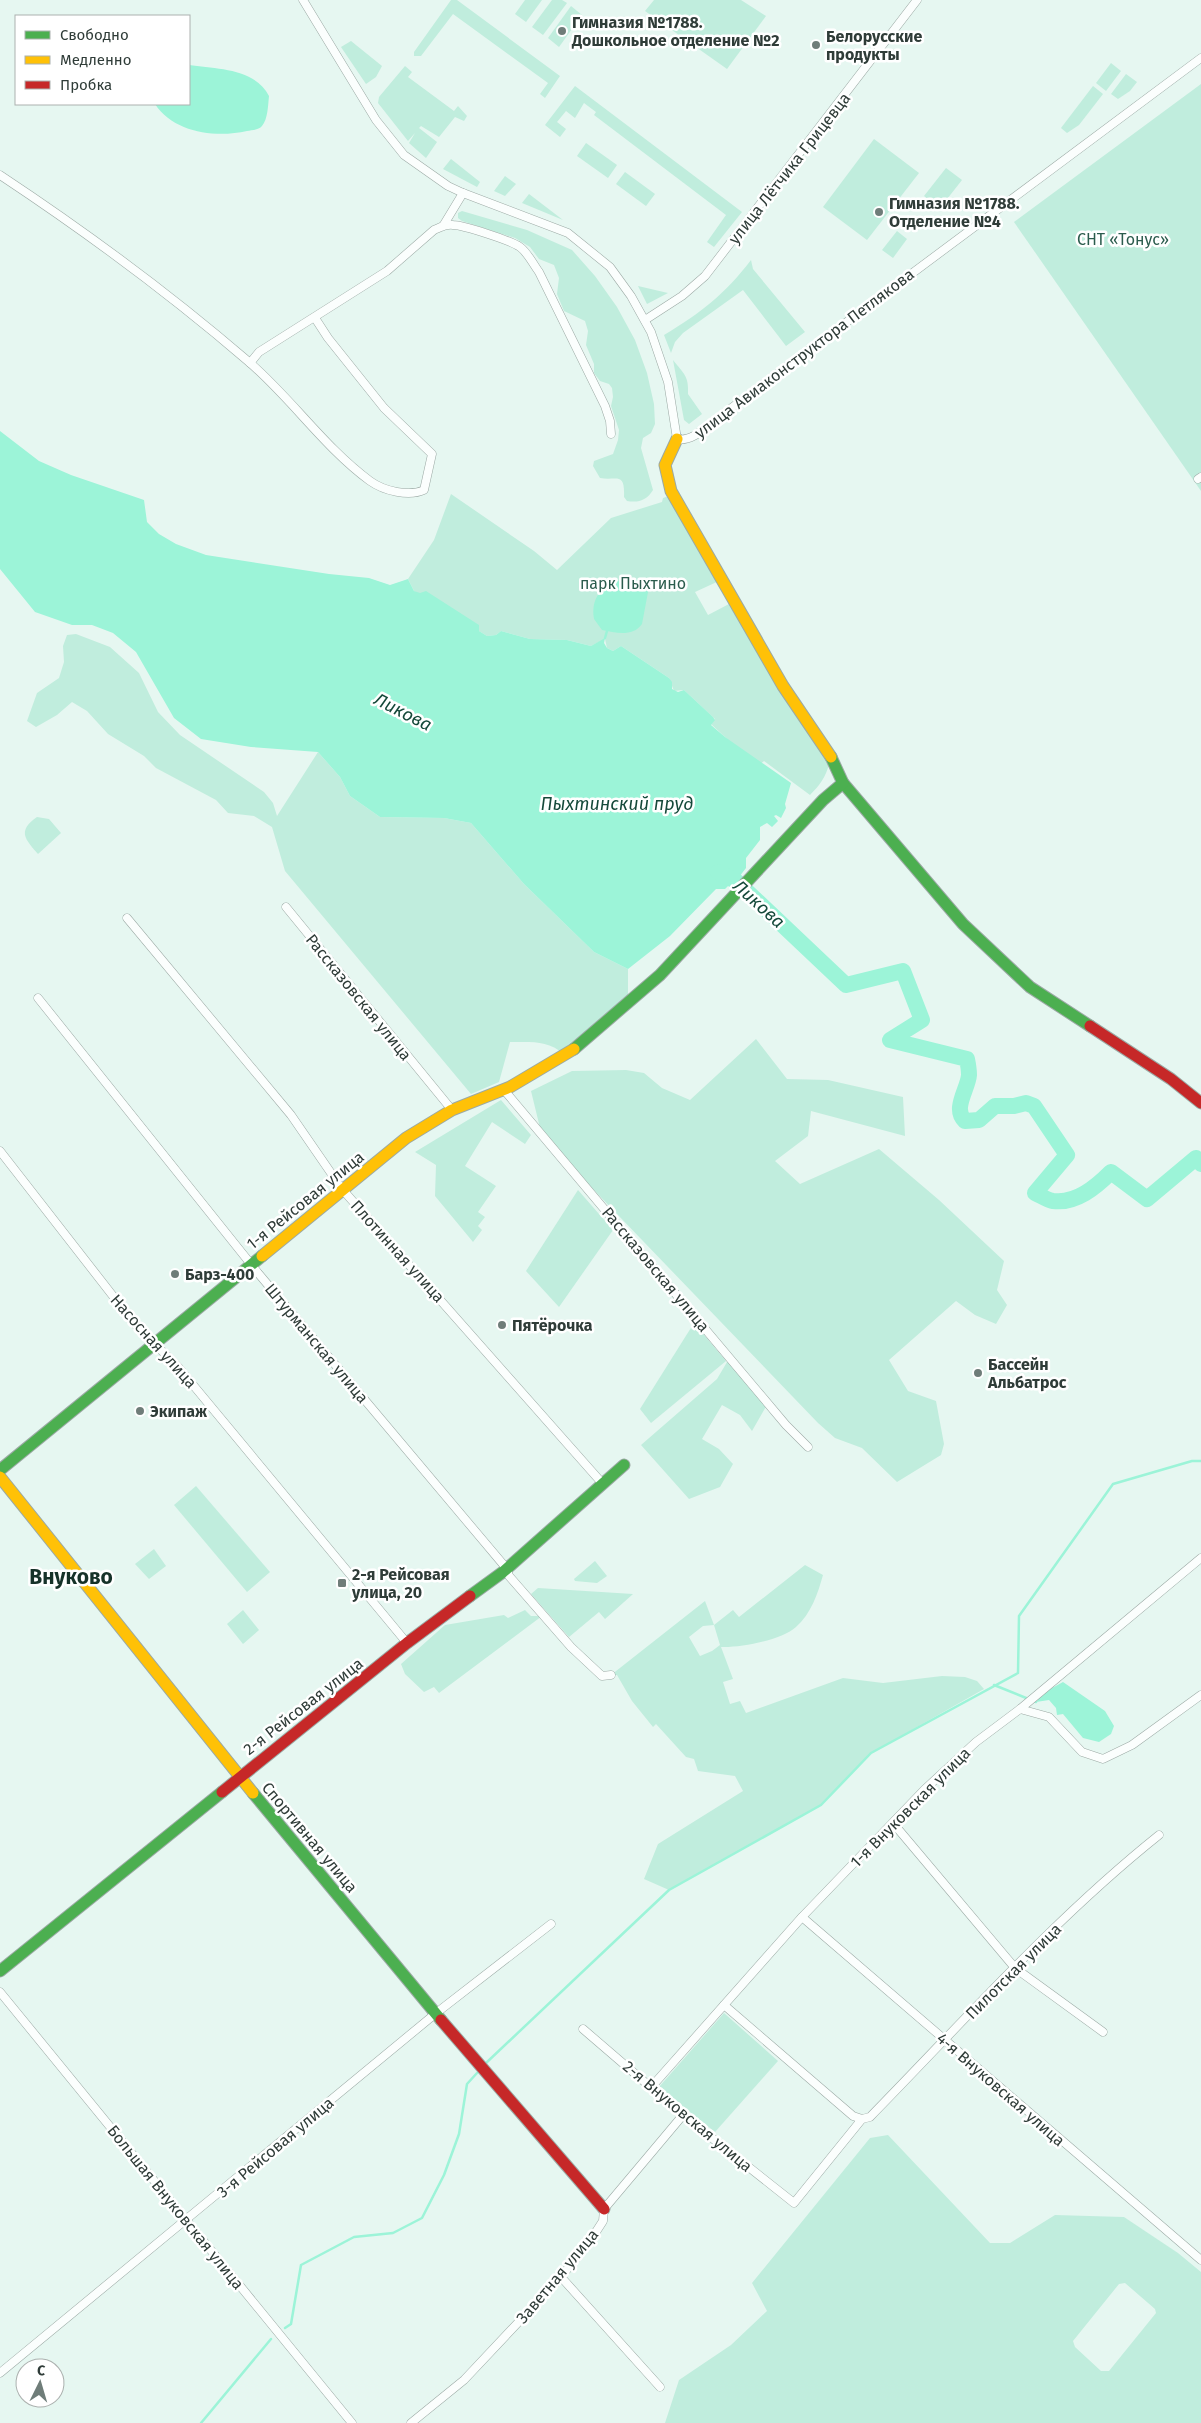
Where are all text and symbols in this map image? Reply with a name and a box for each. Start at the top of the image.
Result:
place label: Гимназия №1788. Дошкольное отделение №2 [571,13,780,50]
legend [15,15,190,105]
marker: Гимназия №1788. Дошкольное отделение №2 [556,25,568,37]
text: Свободно [60,26,129,44]
place label: Белорусские продукты [826,27,922,64]
marker: Белорусские продукты [810,39,822,51]
text: Медленно [60,51,132,69]
text: Пробка [60,76,112,94]
street label: улица Лётчика Грицевца [724,89,854,248]
place label: Гимназия №1788. Отделение №4 [889,194,1020,231]
marker: Гимназия №1788. Отделение №4 [873,206,885,218]
park label: СНТ «Тонус» [1077,230,1169,249]
street label: улица Авиаконструктора Петлякова [691,265,918,442]
park label: парк Пыхтино [580,574,686,593]
water label: Ликова [370,688,436,736]
water label: Пыхтинский пруд [541,793,694,815]
water label: Ликова [728,874,789,933]
street label: Рассказовская улица [302,930,415,1064]
street label: 1-я Рейсовая улица [243,1147,368,1253]
street label: Плотинная улица [347,1196,449,1306]
street label: Рассказовская улица [598,1203,713,1336]
place label: Барз-400 [185,1265,254,1284]
marker: Барз-400 [169,1268,181,1280]
street label: Штурманская улица [261,1280,372,1407]
street label: Насосная улица [107,1290,201,1392]
place label: Пятёрочка [512,1316,593,1335]
marker: Пятёрочка [496,1319,508,1331]
place label: Бассейн Альбатрос [987,1355,1067,1392]
marker: Бассейн Альбатрос [972,1367,984,1379]
place label: Экипаж [150,1402,208,1421]
marker: Экипаж [134,1405,146,1417]
district label: Внуково [29,1564,113,1590]
place label: 2-я Рейсовая улица, 20 [351,1565,450,1602]
marker: 2-я Рейсовая улица, 20 [336,1577,348,1589]
street label: 2-я Рейсовая улица [240,1654,367,1759]
street label: 1-я Внуковская улица [846,1743,974,1871]
street label: Спортивная улица [258,1778,361,1896]
street label: Пилотская улица [962,1920,1065,2023]
street label: 4-я Внуковская улица [933,2029,1069,2150]
street label: 2-я Внуковская улица [619,2057,756,2176]
street label: 3-я Рейсовая улица [213,2093,337,2202]
street label: Большая Внуковская улица [103,2121,248,2293]
street label: Заветная улица [512,2225,602,2327]
north arrow [15,2358,65,2408]
text: С [36,2362,46,2379]

